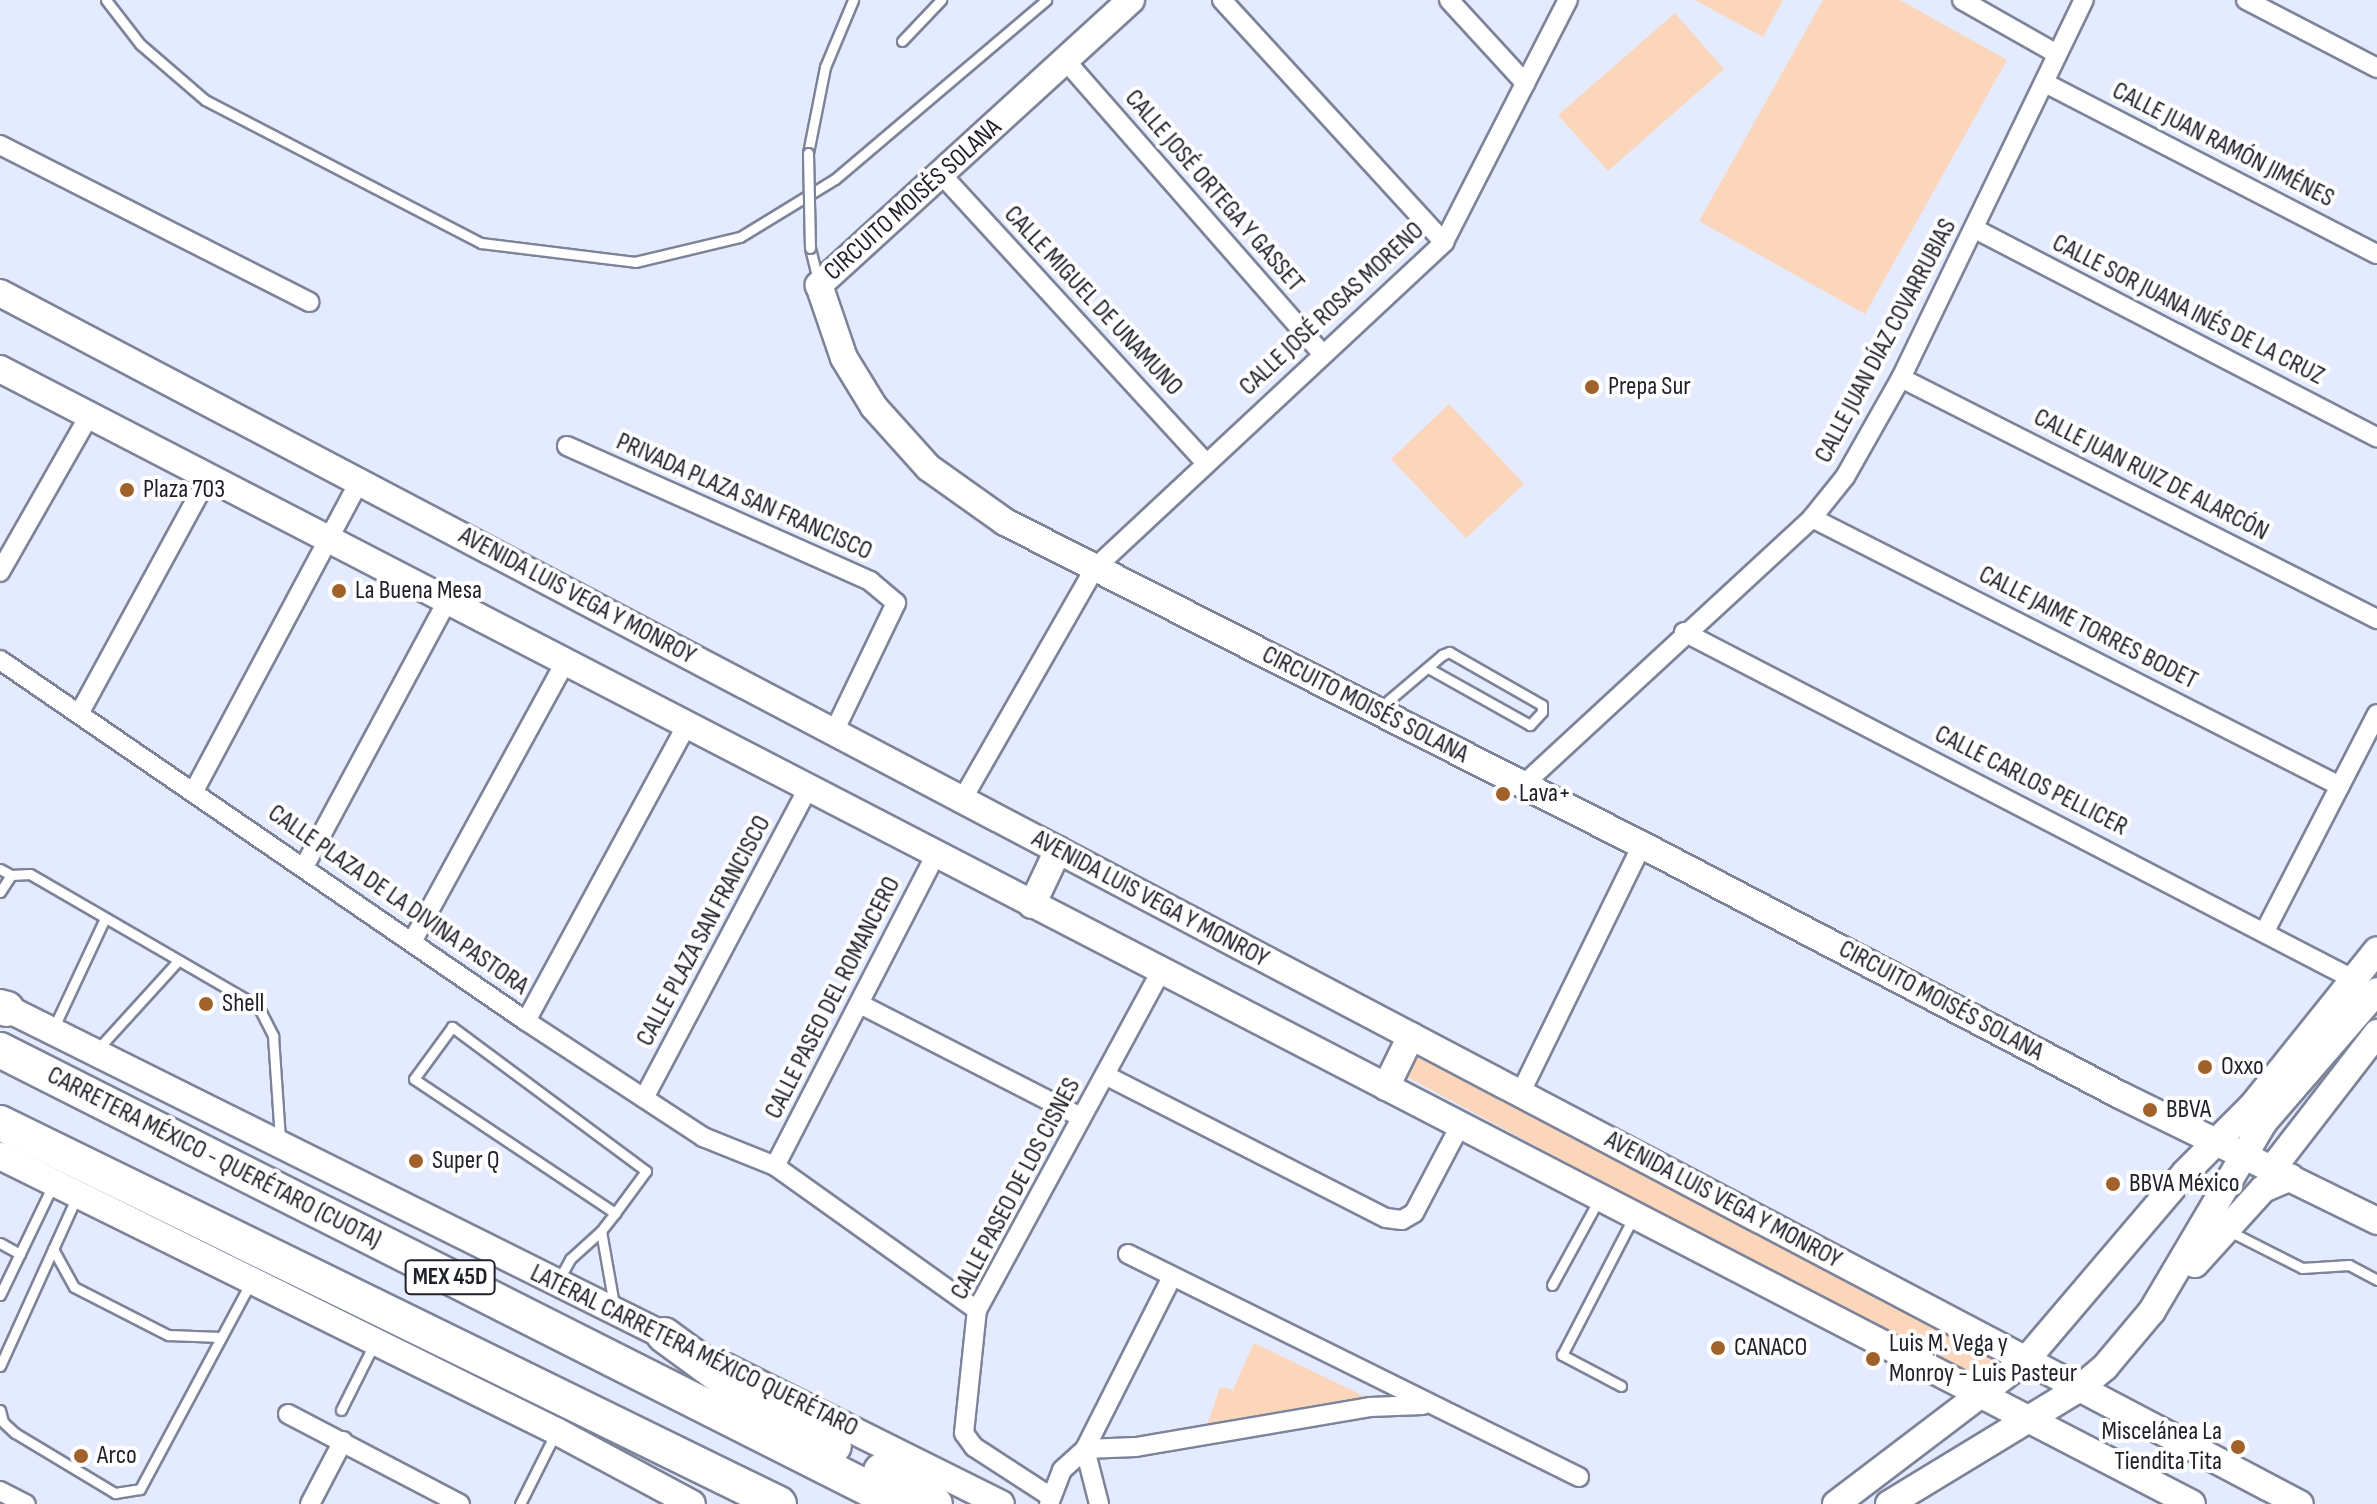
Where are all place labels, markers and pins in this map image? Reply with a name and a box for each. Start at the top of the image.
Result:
place label: Prepa Sur [1608,371,1691,403]
marker: Prepa Sur [1583,378,1601,396]
place label: Plaza 703 [143,474,225,506]
marker: Plaza 703 [118,481,136,499]
place label: La Buena Mesa [355,575,482,607]
marker: La Buena Mesa [330,582,348,600]
place label: Lava+ [1519,778,1571,810]
marker: Lava+ [1494,785,1512,803]
place label: Shell [222,988,264,1020]
marker: Shell [197,995,215,1013]
place label: Oxxo [2221,1051,2264,1083]
marker: Oxxo [2196,1058,2214,1076]
place label: BBVA [2166,1094,2211,1126]
marker: BBVA [2141,1101,2159,1119]
place label: Super Q [432,1145,500,1177]
marker: Super Q [407,1152,425,1170]
place label: BBVA México [2129,1168,2240,1200]
marker: BBVA México [2104,1175,2122,1193]
place label: Luis M. Vega y Monroy - Luis Pasteur [1889,1328,2077,1390]
place label: CANACO [1734,1332,1807,1364]
marker: CANACO [1709,1339,1727,1357]
marker: Luis M. Vega y Monroy - Luis Pasteur [1864,1350,1882,1368]
place label: Miscelánea La Tiendita Tita [2101,1416,2222,1478]
marker: Miscelánea La Tiendita Tita [2229,1438,2247,1456]
place label: Arco [97,1440,137,1472]
marker: Arco [72,1447,90,1465]

